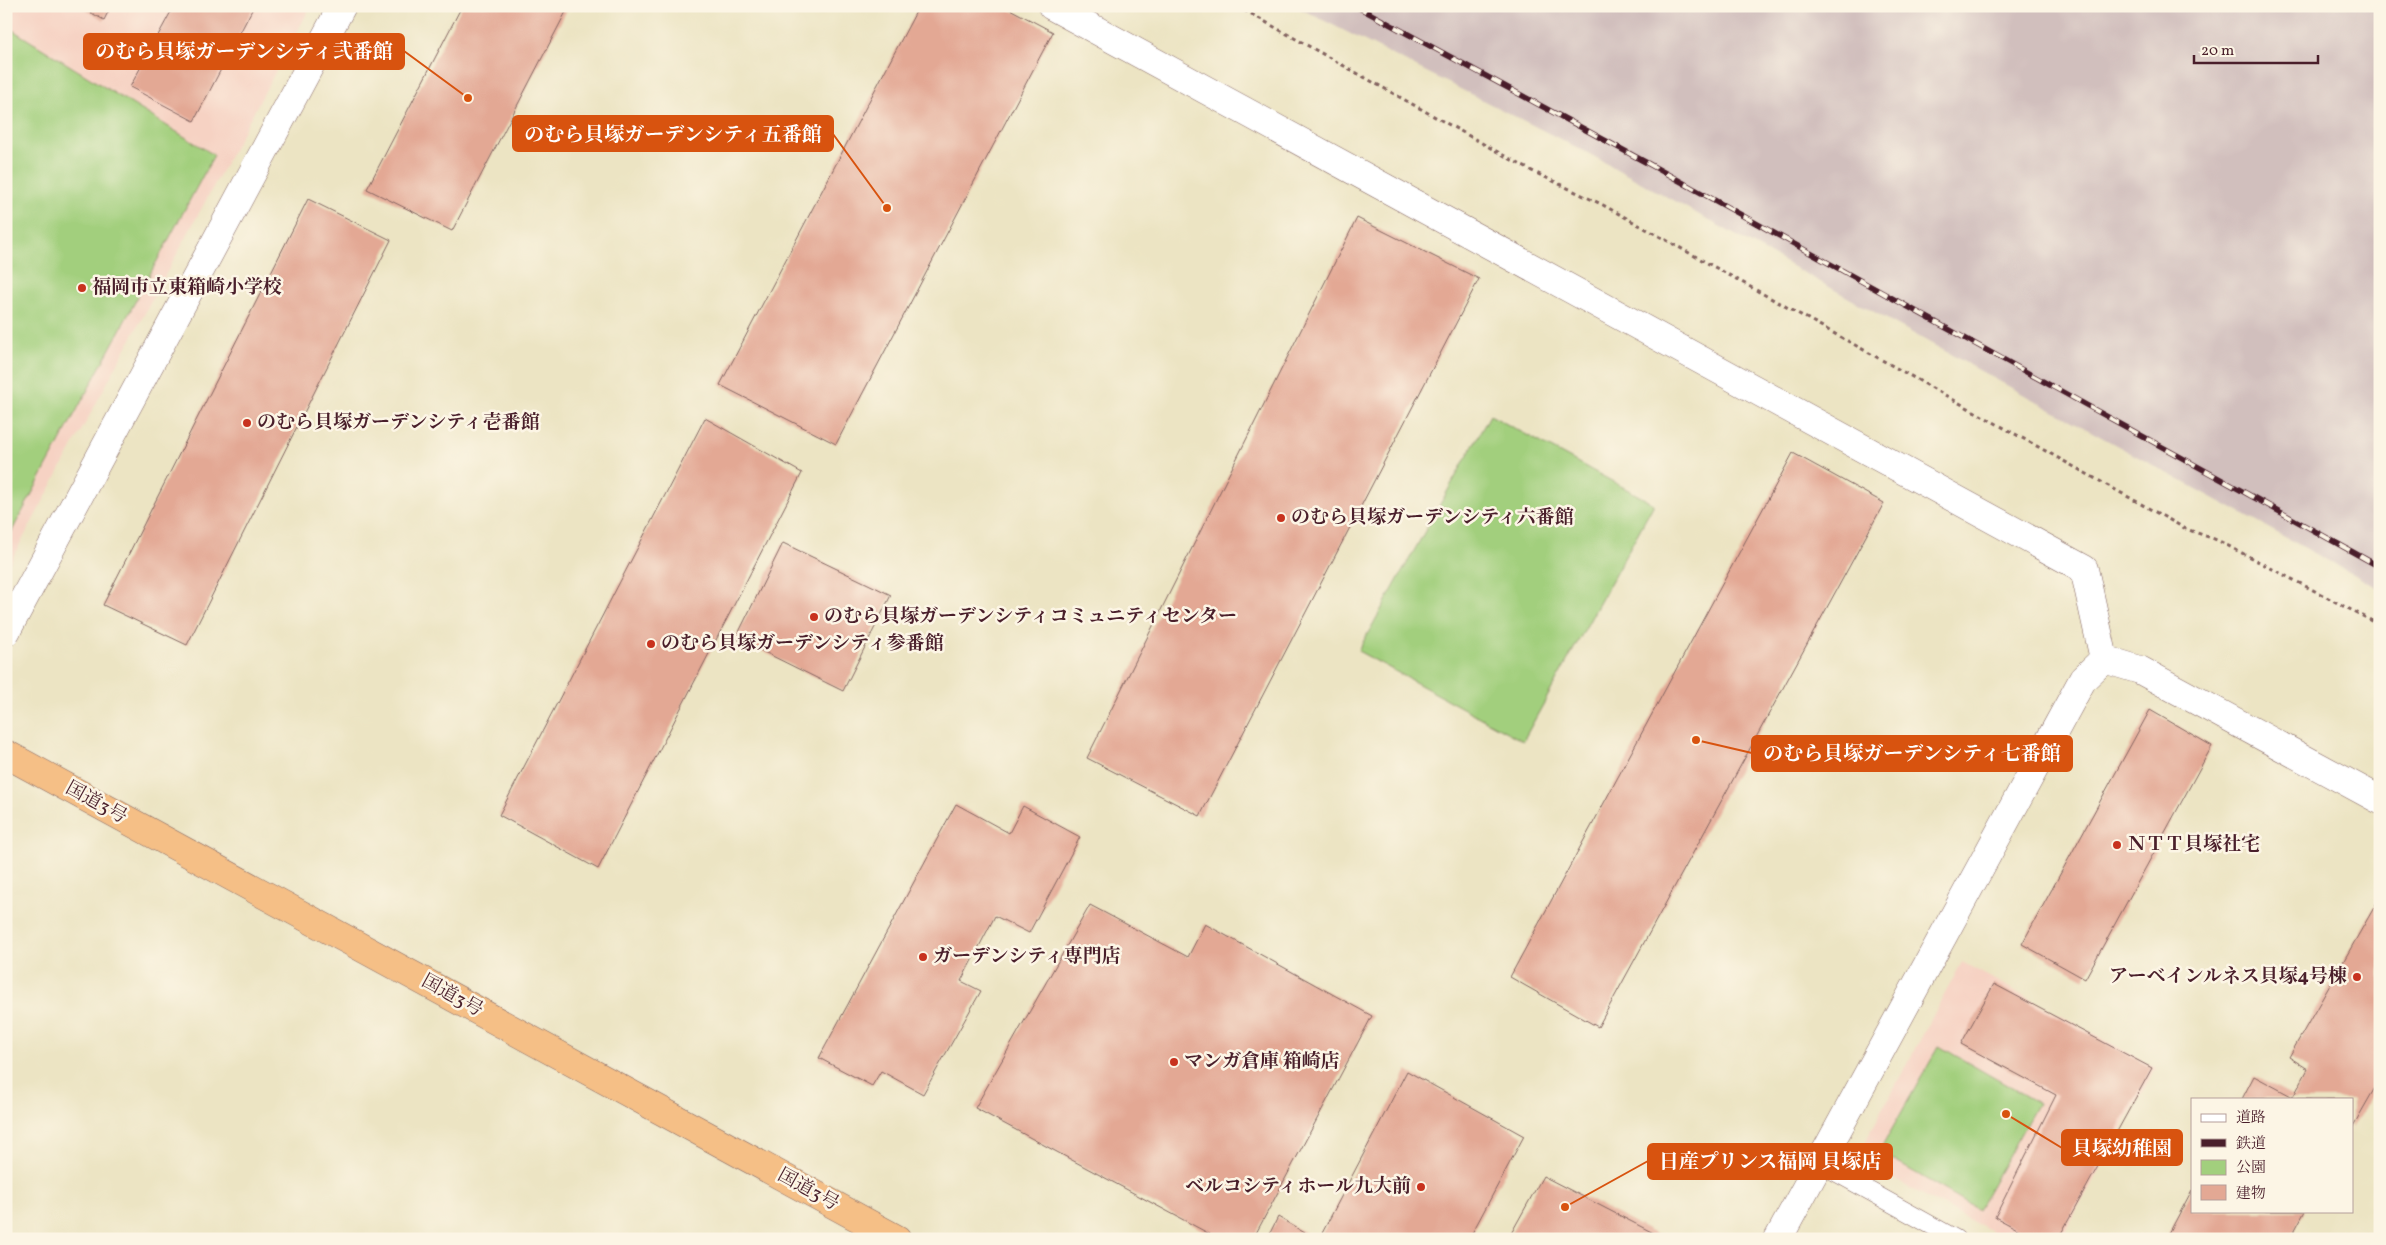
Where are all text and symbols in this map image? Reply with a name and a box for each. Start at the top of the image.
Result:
scale bar [2194,32,2317,64]
callout: のむら貝塚ガーデンシティ弐番館 [84,34,404,69]
text: のむら貝塚ガーデンシティ弐番館 [95,39,393,67]
text: 20 m [2201,41,2234,62]
callout: のむら貝塚ガーデンシティ五番館 [513,116,833,151]
text: のむら貝塚ガーデンシティ五番館 [524,122,822,150]
place label: 福岡市立東箱崎小学校 [92,275,282,301]
marker: 福岡市立東箱崎小学校 [76,282,88,294]
place label: のむら貝塚ガーデンシティ壱番館 [257,410,540,436]
marker: のむら貝塚ガーデンシティ壱番館 [241,417,253,429]
place label: のむら貝塚ガーデンシティ六番館 [1291,505,1574,531]
marker: のむら貝塚ガーデンシティ六番館 [1275,512,1287,524]
place label: のむら貝塚ガーデンシティコミュニティセンター [824,604,1237,630]
marker: のむら貝塚ガーデンシティコミュニティセンター [808,611,820,623]
place label: のむら貝塚ガーデンシティ参番館 [661,631,944,657]
marker: のむら貝塚ガーデンシティ参番館 [645,638,657,650]
callout: のむら貝塚ガーデンシティ七番館 [1752,736,2072,771]
text: のむら貝塚ガーデンシティ七番館 [1763,741,2061,769]
street label: 国道3号 [61,775,131,831]
place label: ＮＴＴ貝塚社宅 [2127,832,2260,858]
marker: ＮＴＴ貝塚社宅 [2111,839,2123,851]
place label: ガーデンシティ専門店 [933,944,1121,970]
marker: ガーデンシティ専門店 [917,951,929,963]
place label: アーベインルネス貝塚4号棟 [2109,964,2347,990]
street label: 国道3号 [417,968,487,1024]
marker: アーベインルネス貝塚4号棟 [2351,971,2363,983]
place label: マンガ倉庫 箱崎店 [1184,1049,1340,1075]
marker: マンガ倉庫 箱崎店 [1168,1056,1180,1068]
legend [2191,1098,2354,1212]
text: 道路 [2236,1108,2266,1129]
callout: 貝塚幼稚園 [2062,1130,2182,1165]
text: 鉄道 [2236,1134,2266,1155]
text: 貝塚幼稚園 [2072,1136,2172,1164]
callout: 日産プリンス福岡 貝塚店 [1648,1144,1892,1179]
text: 日産プリンス福岡 貝塚店 [1659,1149,1881,1177]
text: 公園 [2236,1158,2266,1179]
street label: 国道3号 [773,1162,843,1218]
place label: ベルコシティホール九大前 [1185,1174,1411,1200]
marker: ベルコシティホール九大前 [1415,1181,1427,1193]
text: 建物 [2236,1184,2266,1205]

